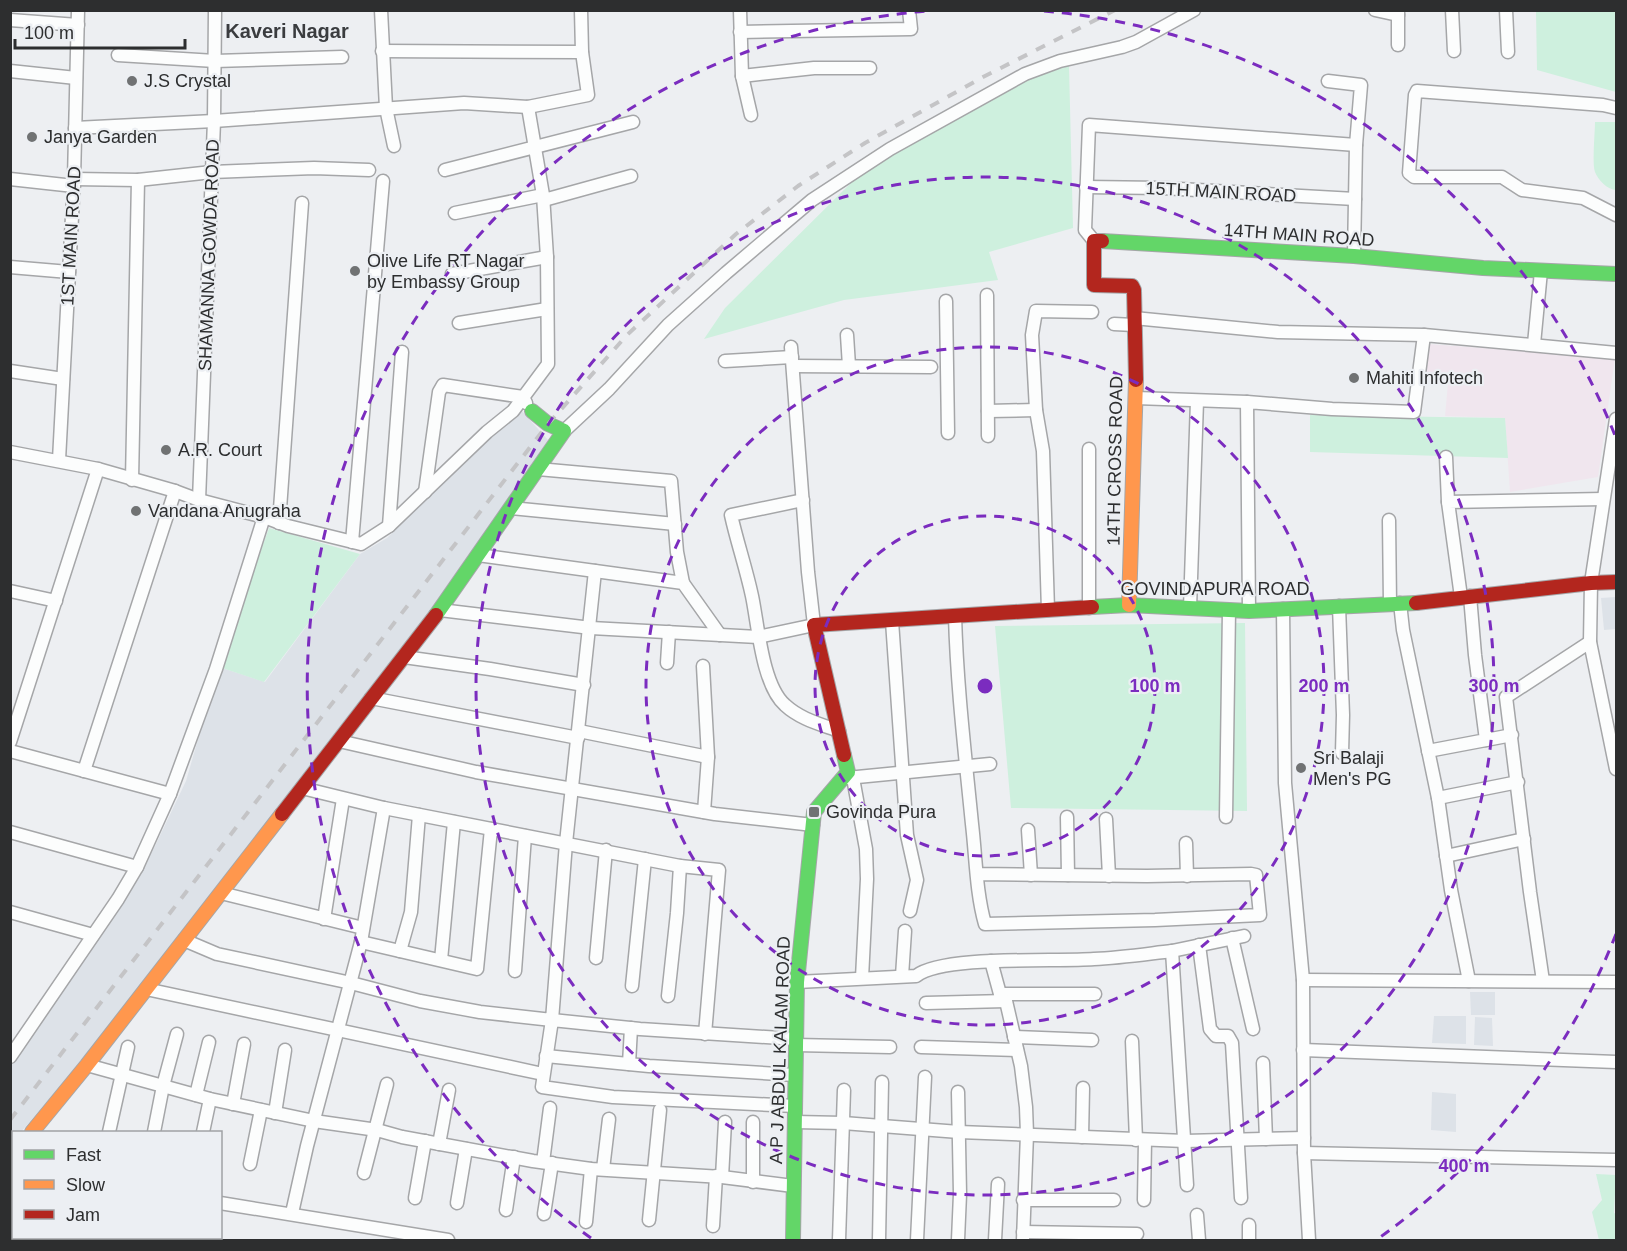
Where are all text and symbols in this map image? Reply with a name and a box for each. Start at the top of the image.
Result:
scale bar [15,12,184,50]
district label: Kaveri Nagar [225,20,349,42]
text: 100 m [24,23,74,43]
place label: J.S Crystal [144,71,231,91]
marker: J.S Crystal [125,74,139,88]
place label: Janya Garden [44,127,157,147]
marker: Janya Garden [25,130,39,144]
street label: SHAMANNA GOWDA ROAD [195,139,223,371]
street label: 1ST MAIN ROAD [57,166,85,306]
street label: 15TH MAIN ROAD [1145,178,1297,206]
street label: 14TH MAIN ROAD [1223,220,1375,250]
place label: Olive Life RT Nagar by Embassy Group [367,251,524,292]
marker: Olive Life RT Nagar by Embassy Group [348,264,362,278]
place label: Mahiti Infotech [1366,368,1483,388]
marker: Mahiti Infotech [1347,371,1361,385]
street label: 14TH CROSS ROAD [1104,376,1126,546]
place label: A.R. Court [178,440,262,460]
marker: A.R. Court [159,443,173,457]
place label: Vandana Anugraha [148,501,302,521]
marker: Vandana Anugraha [129,504,143,518]
street label: GOVINDAPURA ROAD [1120,579,1310,599]
centre of rings [975,676,995,696]
text: 100 m [1129,676,1181,696]
text: 200 m [1298,676,1350,696]
text: 300 m [1468,676,1520,696]
place label: Sri Balaji Men's PG [1313,748,1391,789]
marker: Sri Balaji Men's PG [1294,761,1308,775]
place label: Govinda Pura [826,802,937,822]
marker: Govinda Pura [807,805,821,819]
street label: A P J ABDUL KALAM ROAD [766,936,794,1164]
legend [12,1131,222,1239]
text: Fast [66,1145,101,1165]
text: 400 m [1438,1156,1490,1176]
text: Slow [66,1175,106,1195]
text: Jam [66,1205,100,1225]

